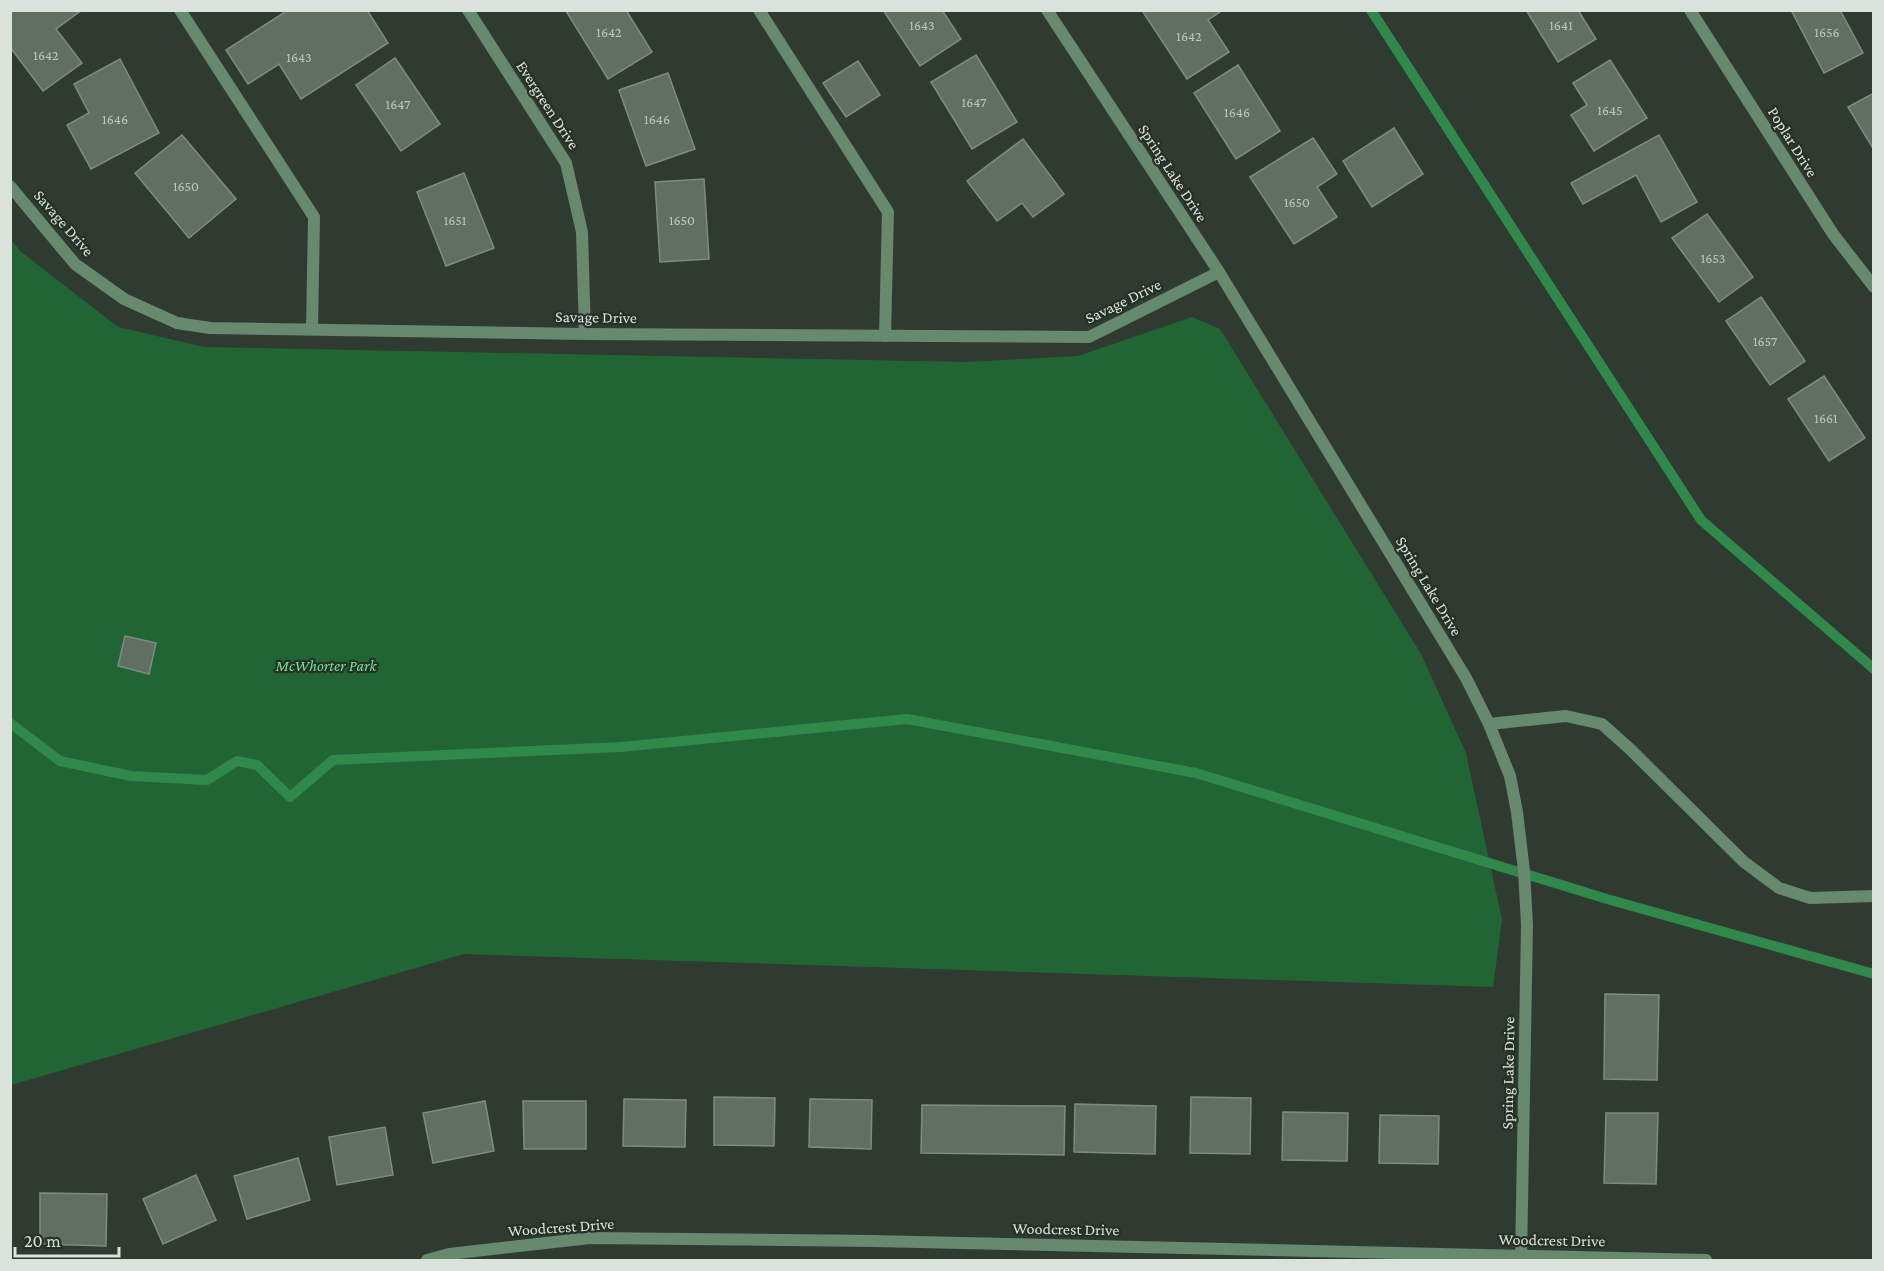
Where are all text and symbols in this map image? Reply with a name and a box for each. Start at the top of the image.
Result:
house number: 1643 [909,17,935,33]
house number: 1641 [1549,17,1573,33]
house number: 1642 [596,24,622,40]
house number: 1656 [1814,24,1840,40]
house number: 1642 [1176,28,1202,44]
house number: 1642 [33,47,59,63]
house number: 1643 [286,49,312,65]
street label: Evergreen Drive [512,58,583,153]
house number: 1647 [961,94,987,110]
house number: 1647 [385,96,411,112]
house number: 1645 [1597,102,1623,118]
house number: 1646 [1224,104,1250,120]
street label: Poplar Drive [1764,104,1821,181]
house number: 1646 [102,111,128,127]
house number: 1646 [644,111,670,127]
street label: Spring Lake Drive [1134,121,1211,225]
house number: 1650 [173,178,199,194]
street label: Savage Drive [30,186,97,260]
house number: 1650 [1284,194,1310,210]
house number: 1651 [444,212,467,228]
house number: 1650 [669,212,695,228]
house number: 1653 [1701,250,1725,266]
street label: Savage Drive [1082,275,1164,328]
street label: Savage Drive [555,308,637,327]
house number: 1657 [1753,333,1778,349]
house number: 1661 [1814,410,1838,426]
street label: Spring Lake Drive [1392,533,1465,639]
park label: McWhorter Park [275,657,377,674]
street label: Spring Lake Drive [1499,1016,1518,1130]
street label: Woodcrest Drive [507,1215,615,1239]
scale bar [15,1220,118,1258]
street label: Woodcrest Drive [1013,1220,1119,1238]
text: 20 m [24,1231,61,1251]
street label: Woodcrest Drive [1499,1231,1605,1249]

